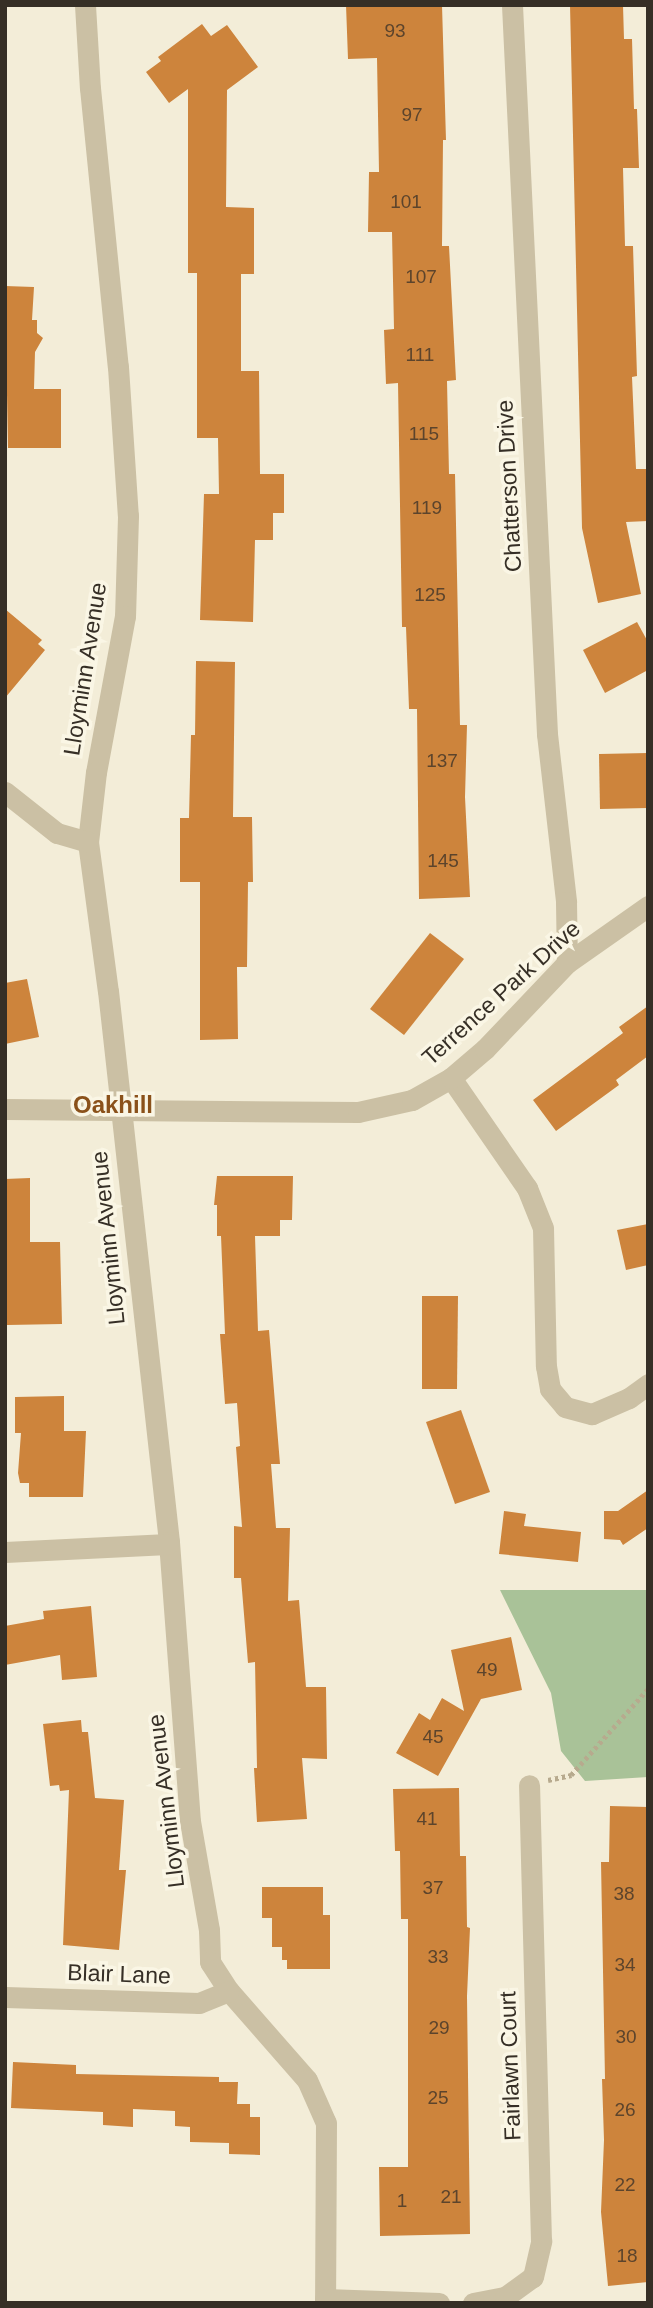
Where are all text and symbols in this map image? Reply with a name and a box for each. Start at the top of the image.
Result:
house number: 93 [384,20,406,42]
house number: 97 [401,104,423,126]
house number: 101 [390,191,422,213]
house number: 107 [405,266,437,288]
house number: 111 [406,344,434,366]
street label: Chatterson Drive [491,399,527,573]
house number: 115 [409,423,439,445]
house number: 119 [412,497,442,519]
street label: Lloyminn Avenue [58,580,112,758]
house number: 125 [414,584,446,606]
house number: 137 [426,750,458,772]
house number: 145 [427,850,459,872]
street label: Terrence Park Drive [416,915,586,1071]
district label: Oakhill [73,1091,153,1119]
street label: Lloyminn Avenue [85,1149,131,1327]
house number: 49 [476,1659,498,1681]
street label: Lloyminn Avenue [142,1712,190,1890]
house number: 45 [422,1726,444,1748]
house number: 41 [416,1808,438,1830]
house number: 37 [422,1877,444,1899]
house number: 38 [613,1883,635,1905]
house number: 33 [427,1946,449,1968]
house number: 34 [614,1954,636,1976]
street label: Blair Lane [67,1958,171,1990]
street label: Fairlawn Court [494,1991,526,2141]
house number: 29 [428,2017,450,2039]
house number: 30 [615,2026,637,2048]
house number: 25 [427,2087,449,2109]
house number: 26 [614,2099,636,2121]
house number: 22 [614,2174,636,2196]
house number: 21 [440,2186,462,2208]
house number: 1 [397,2190,407,2212]
house number: 18 [616,2245,638,2267]

